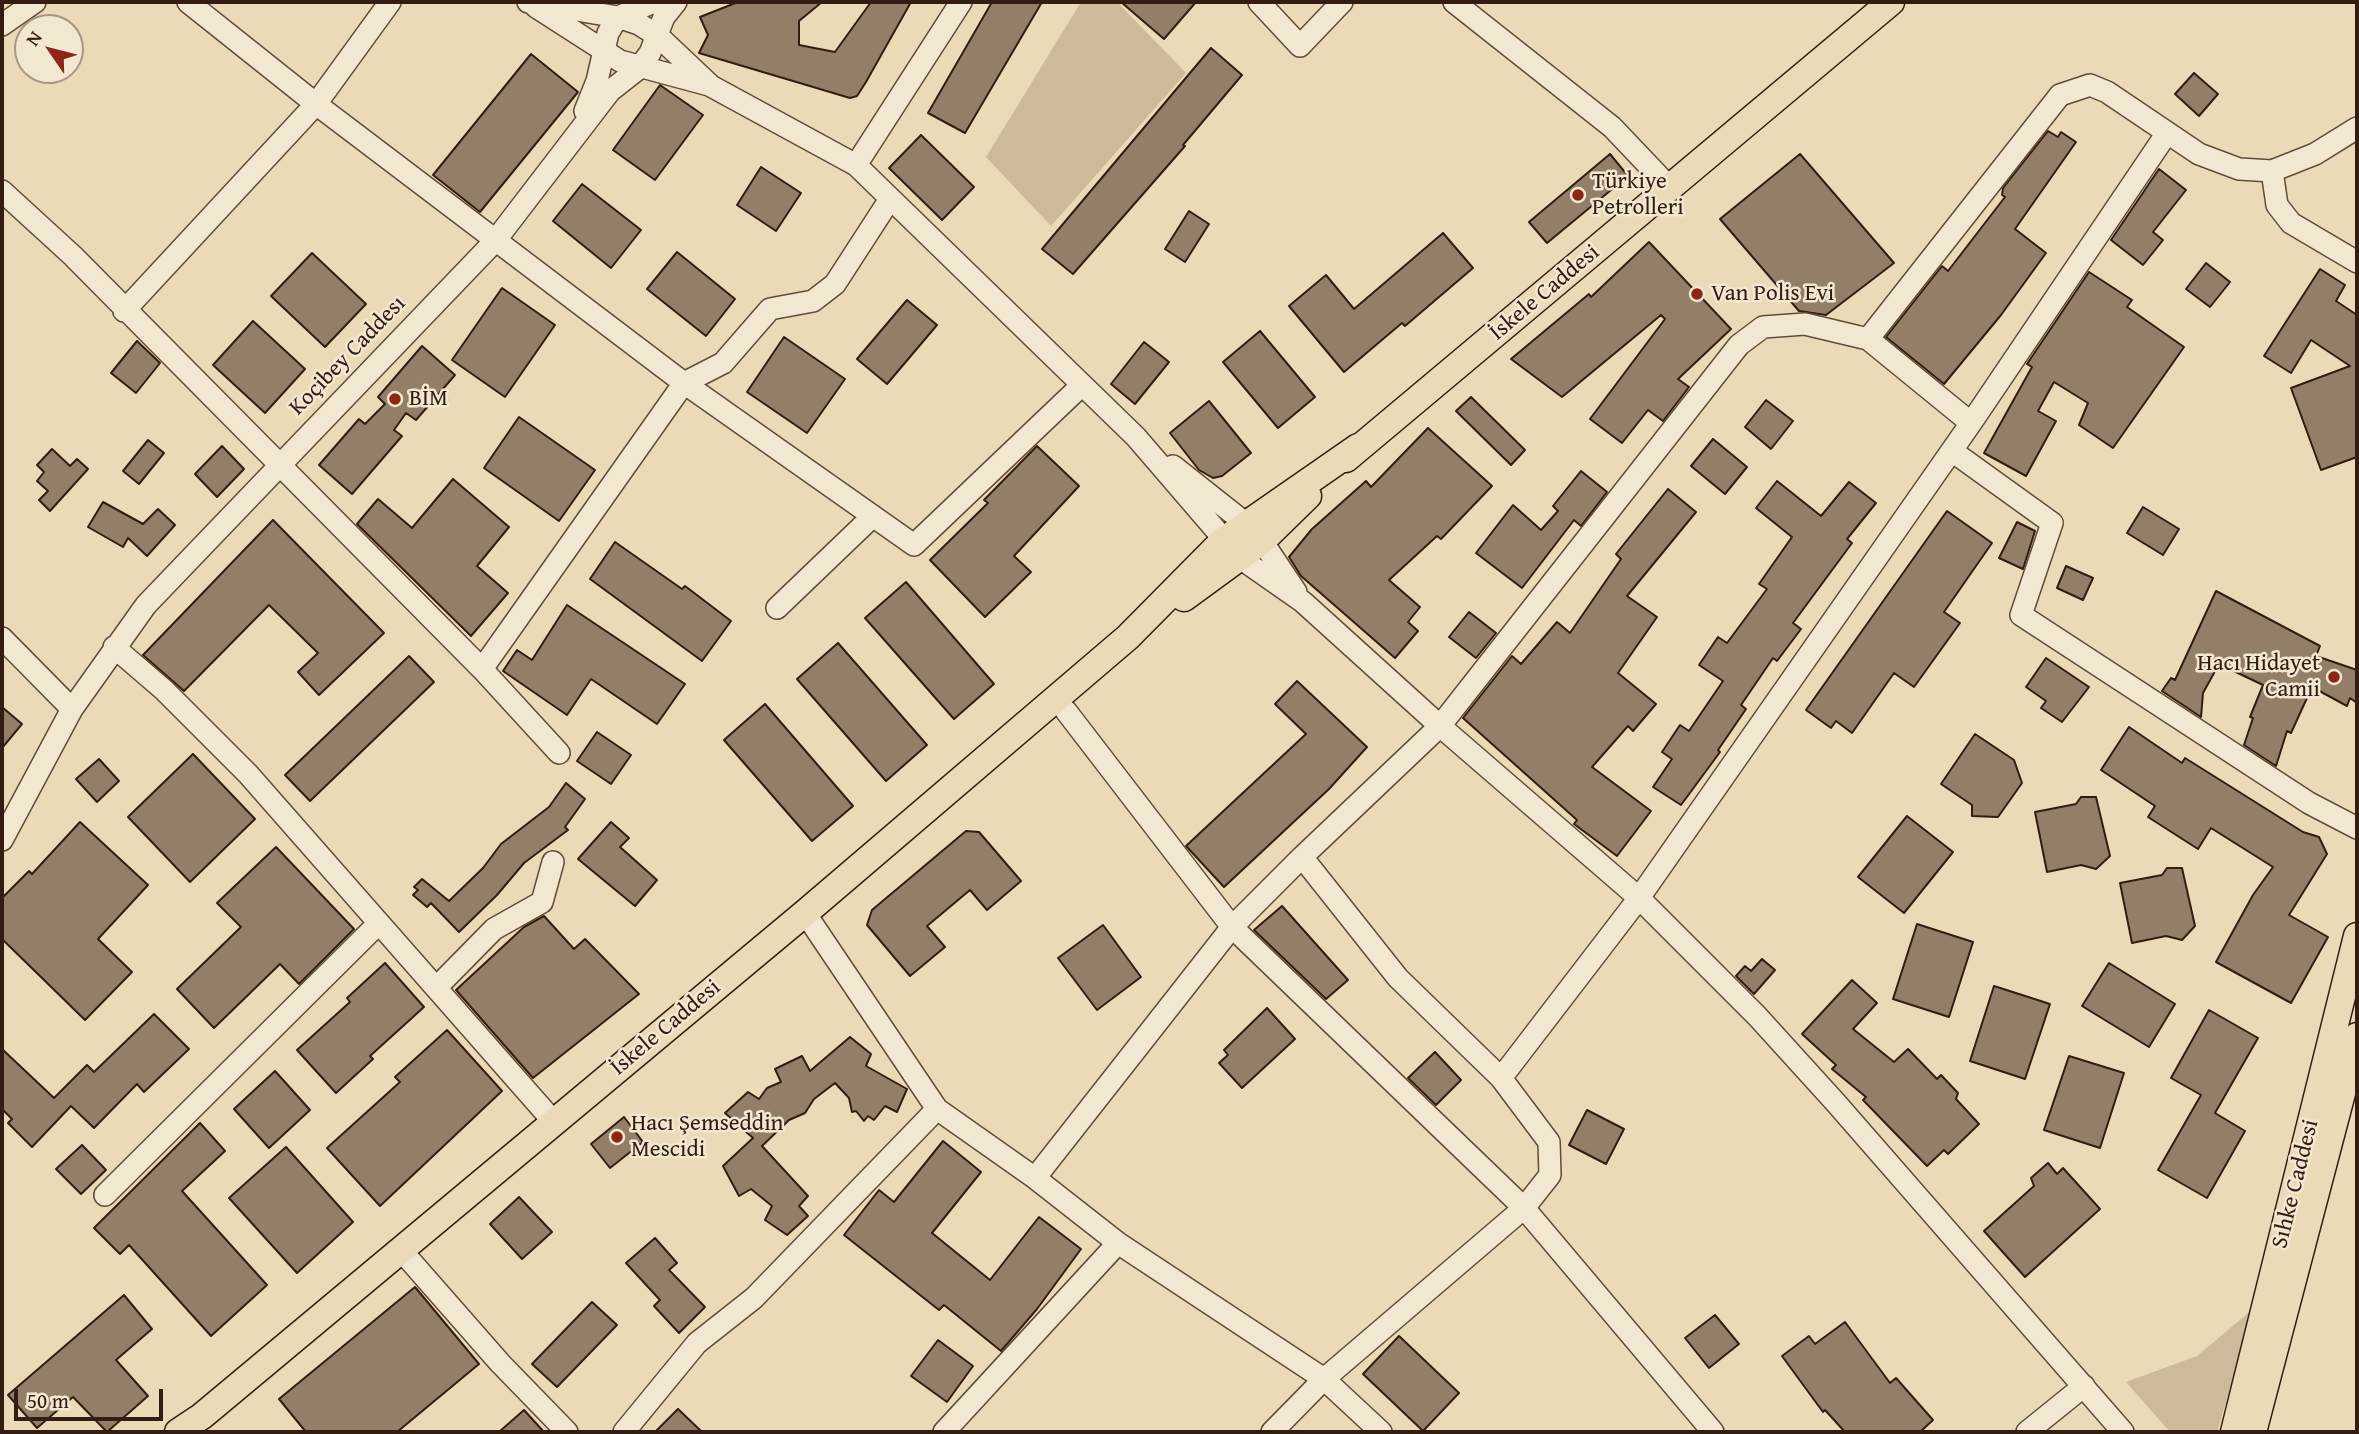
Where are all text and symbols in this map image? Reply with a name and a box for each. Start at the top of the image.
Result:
north arrow [14,14,84,84]
text: N [18,25,49,51]
place label: Türkiye Petrolleri [1592,168,1684,222]
marker: Türkiye Petrolleri [1570,187,1586,203]
street label: İskele Caddesi [1484,239,1606,347]
place label: Van Polis Evi [1711,280,1834,308]
marker: Van Polis Evi [1689,286,1705,302]
street label: Koçibey Caddesı [284,290,412,422]
place label: BİM [409,385,448,413]
marker: BİM [387,391,403,407]
place label: Hacı Hidayet Camii [2197,650,2320,704]
marker: Hacı Hidayet Camii [2326,669,2342,685]
street label: İskele Caddesi [605,974,727,1082]
place label: Hacı Şemseddin Mescidi [631,1110,784,1164]
street label: Sıhke Caddesi [2267,1117,2325,1251]
marker: Hacı Şemseddin Mescidi [609,1129,625,1145]
scale bar [18,1374,166,1418]
text: 50 m [27,1385,69,1416]

